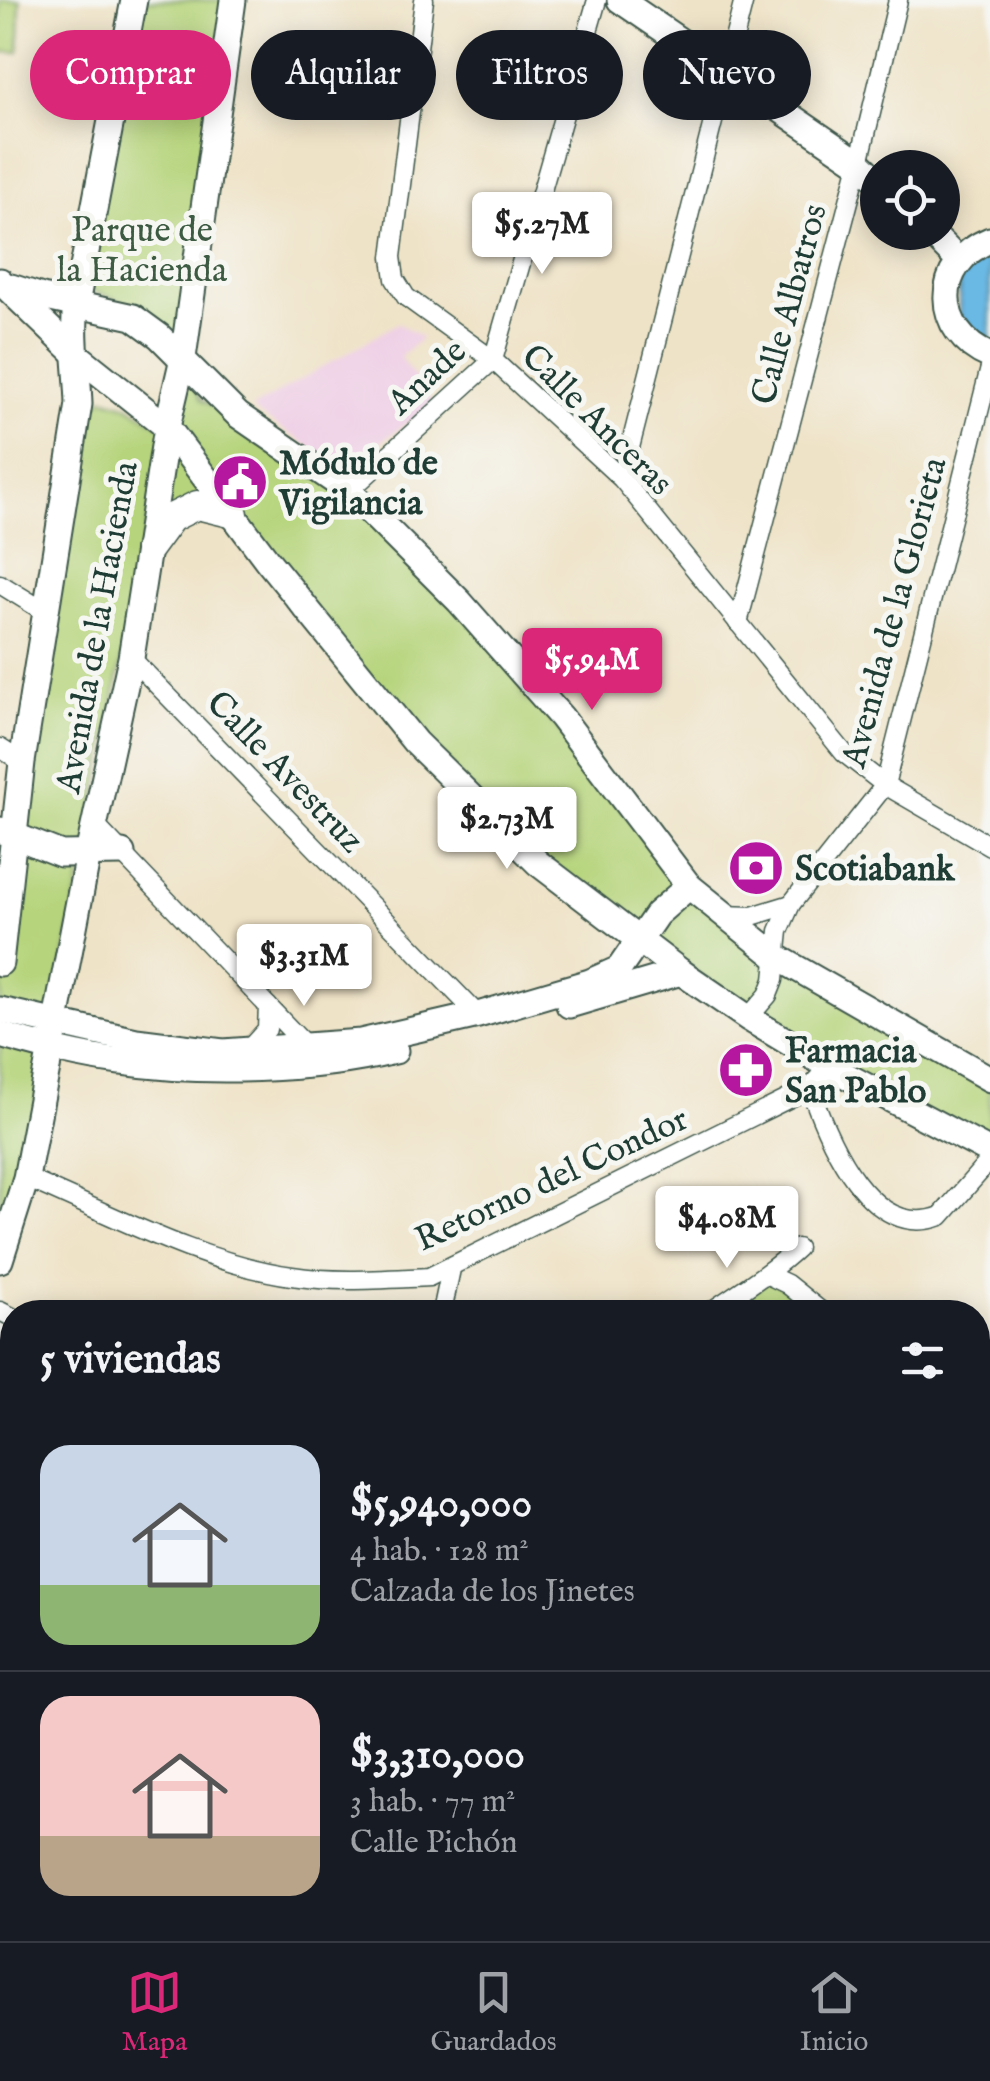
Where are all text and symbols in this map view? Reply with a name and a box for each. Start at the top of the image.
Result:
chip: Comprar [30,30,231,120]
chip: Alquilar [251,30,436,120]
chip: Filtros [456,30,623,120]
chip: Nuevo [643,30,811,120]
map controls [860,150,960,250]
button: locate [860,150,960,250]
pin: $5.27M [461,192,623,277]
street label: Calle Albatros [742,199,839,410]
text: $5.27M [494,204,590,245]
park label: Parque de la Hacienda [57,209,228,294]
street label: Anade [378,330,477,426]
street label: Calle Anceras [511,335,682,506]
place label: Módulo de Vigilancia [278,442,438,527]
public building icon: Módulo de Vigilancia [210,452,270,512]
street label: Avenida de la Glorieta [832,452,959,774]
street label: Avenida de la Hacienda [47,457,150,798]
pin: $5.94M [511,628,673,713]
text: $5.94M [544,640,640,681]
street label: Calle Avestruz [196,682,373,863]
pin: $2.73M [426,787,588,872]
text: $2.73M [460,799,554,840]
bank icon: Scotiabank [726,838,786,898]
place label: Scotiabank [795,848,956,893]
pin: $3.31M [223,924,385,1009]
text: $3.31M [259,936,349,977]
place label: Farmacia San Pablo [785,1030,926,1115]
pharmacy icon: Farmacia San Pablo [716,1040,776,1100]
street label: Retorno del Condor [408,1097,696,1263]
pin: $4.08M [646,1186,808,1271]
text: $4.08M [677,1198,777,1239]
icon: filters [895,1333,950,1388]
text: 5 viviendas [40,1334,221,1387]
text: $5,940,000 [350,1478,532,1531]
icon: home [120,1485,240,1605]
text: 4 hab. · 128 m² [350,1531,529,1572]
text: Calzada de los Jinetes [350,1572,635,1613]
text: $3,310,000 [350,1729,525,1782]
icon: home [120,1736,240,1856]
text: 3 hab. · 77 m² [350,1782,515,1823]
text: Calle Pichón [350,1823,518,1864]
tab: Mapa [122,1965,187,2060]
tab: Guardados [430,1965,556,2060]
tab: Inicio [800,1965,868,2060]

